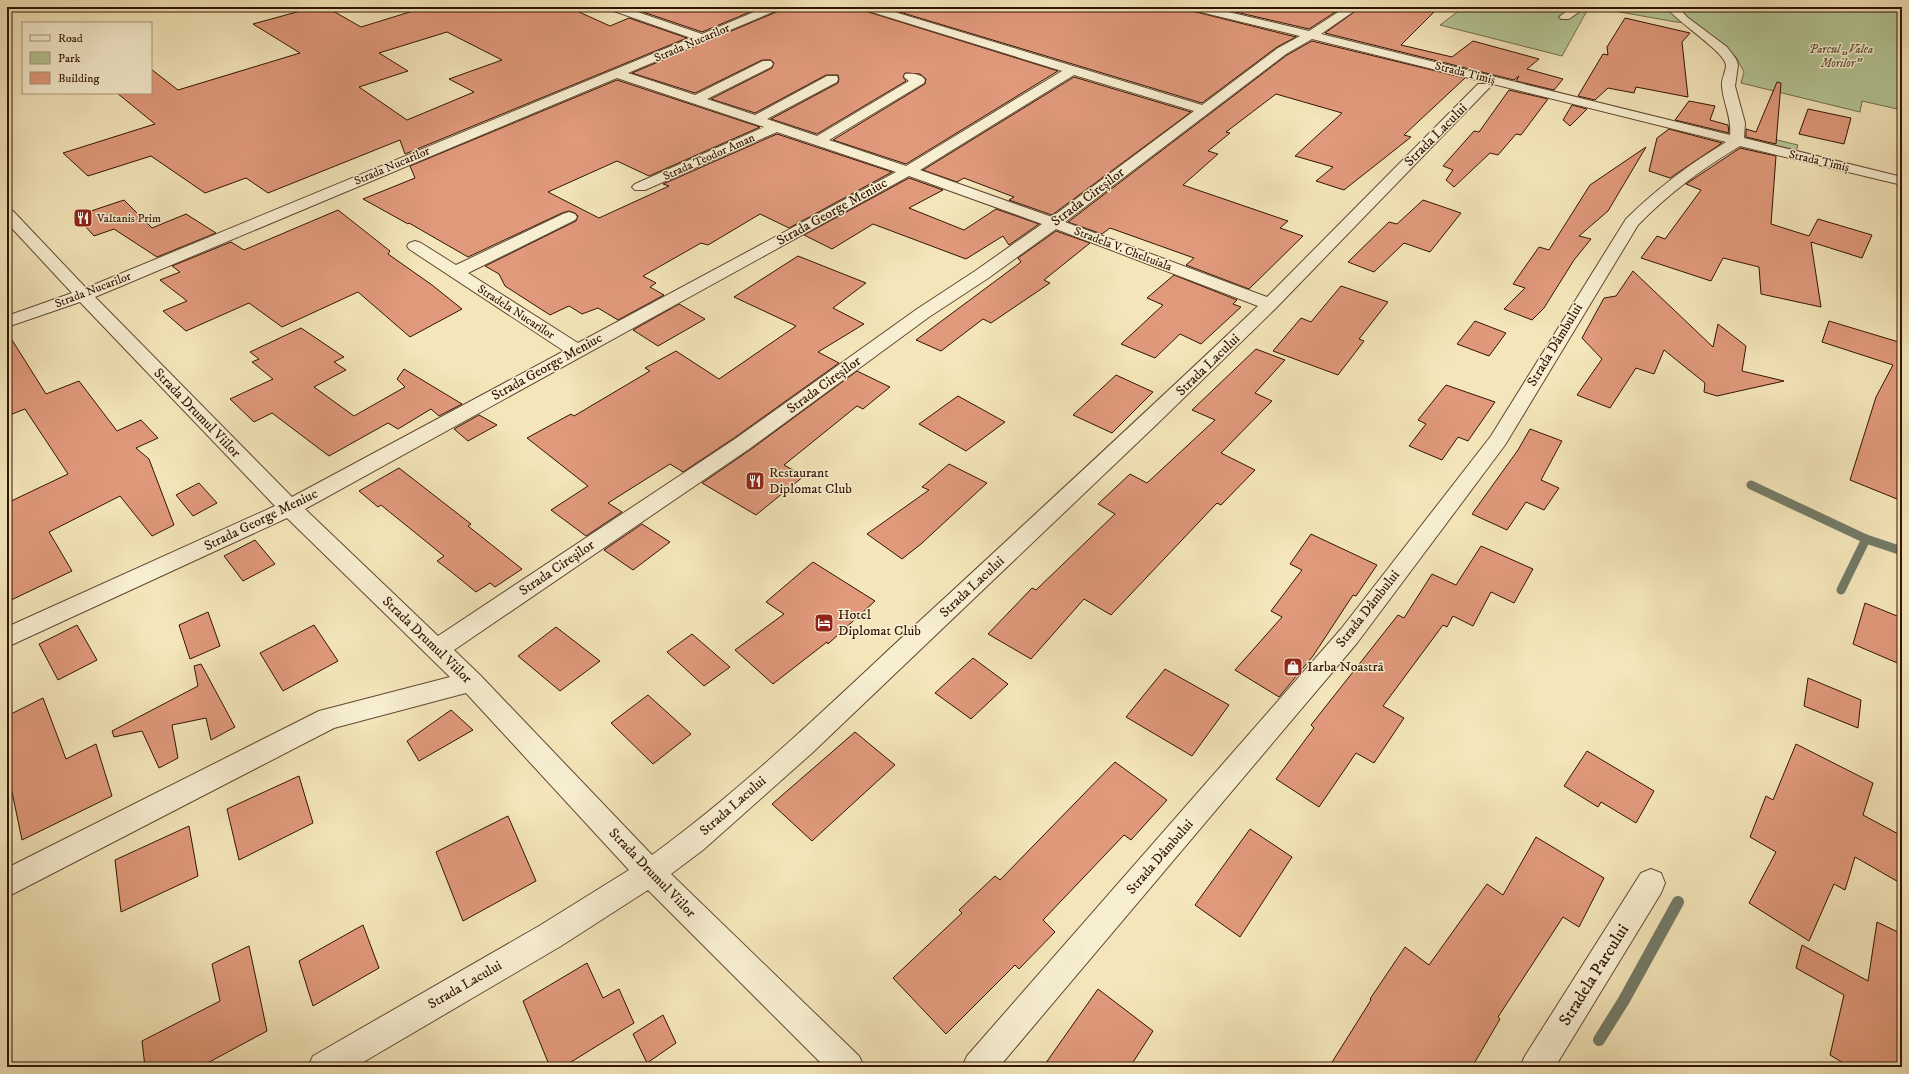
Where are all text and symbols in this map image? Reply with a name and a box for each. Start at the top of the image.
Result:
street label: Strada Nucarilor [652,20,732,66]
legend [22,22,152,94]
text: Road [58,31,83,46]
park label: Parcul „Valea Morilor” [1809,42,1873,71]
text: Park [58,51,80,66]
street label: Strada Timiș [1433,58,1497,88]
text: Building [58,71,99,86]
street label: Strada Lacului [1401,99,1472,170]
street label: Strada Teodor Aman [661,130,758,184]
street label: Strada Nucarilor [352,143,432,189]
street label: Strada Timiș [1787,147,1851,175]
street label: Strada Cireșilor [1048,163,1129,230]
street label: Strada George Meniuc [773,174,891,250]
restaurant icon: Valtanis Prim [72,207,94,229]
place label: Valtanis Prim [96,211,161,226]
street label: Stradela V. Cheltuiala [1072,223,1175,275]
street label: Strada Nucarilor [53,268,134,311]
street label: Stradela Nucarilor [475,281,558,343]
street label: Strada Dâmbului [1523,300,1587,390]
street label: Strada George Meniuc [488,329,606,405]
street label: Strada Lacului [1172,330,1244,400]
street label: Strada Cireșilor [783,352,865,418]
street label: Strada Drumul Viilor [150,364,245,462]
place label: Restaurant Diplomat Club [769,464,852,498]
restaurant icon: Restaurant Diplomat Club [744,470,766,492]
street label: Strada George Meniuc [201,485,321,555]
street label: Strada Cireșilor [516,536,599,600]
street label: Strada Lacului [936,552,1009,622]
street label: Strada Dâmbului [1332,566,1404,651]
street label: Strada Drumul Viilor [378,593,476,688]
place label: Hotel Diplomat Club [838,606,921,640]
hotel icon: Hotel Diplomat Club [813,612,835,634]
shop icon: Iarba Noastră [1282,656,1304,678]
place label: Iarba Noastră [1307,658,1384,676]
street label: Strada Lacului [696,772,770,840]
street label: Strada Dâmbului [1122,815,1198,898]
street label: Strada Drumul Viilor [605,824,700,922]
street label: Stradela Parcului [1554,920,1634,1030]
street label: Strada Lacului [425,956,505,1013]

